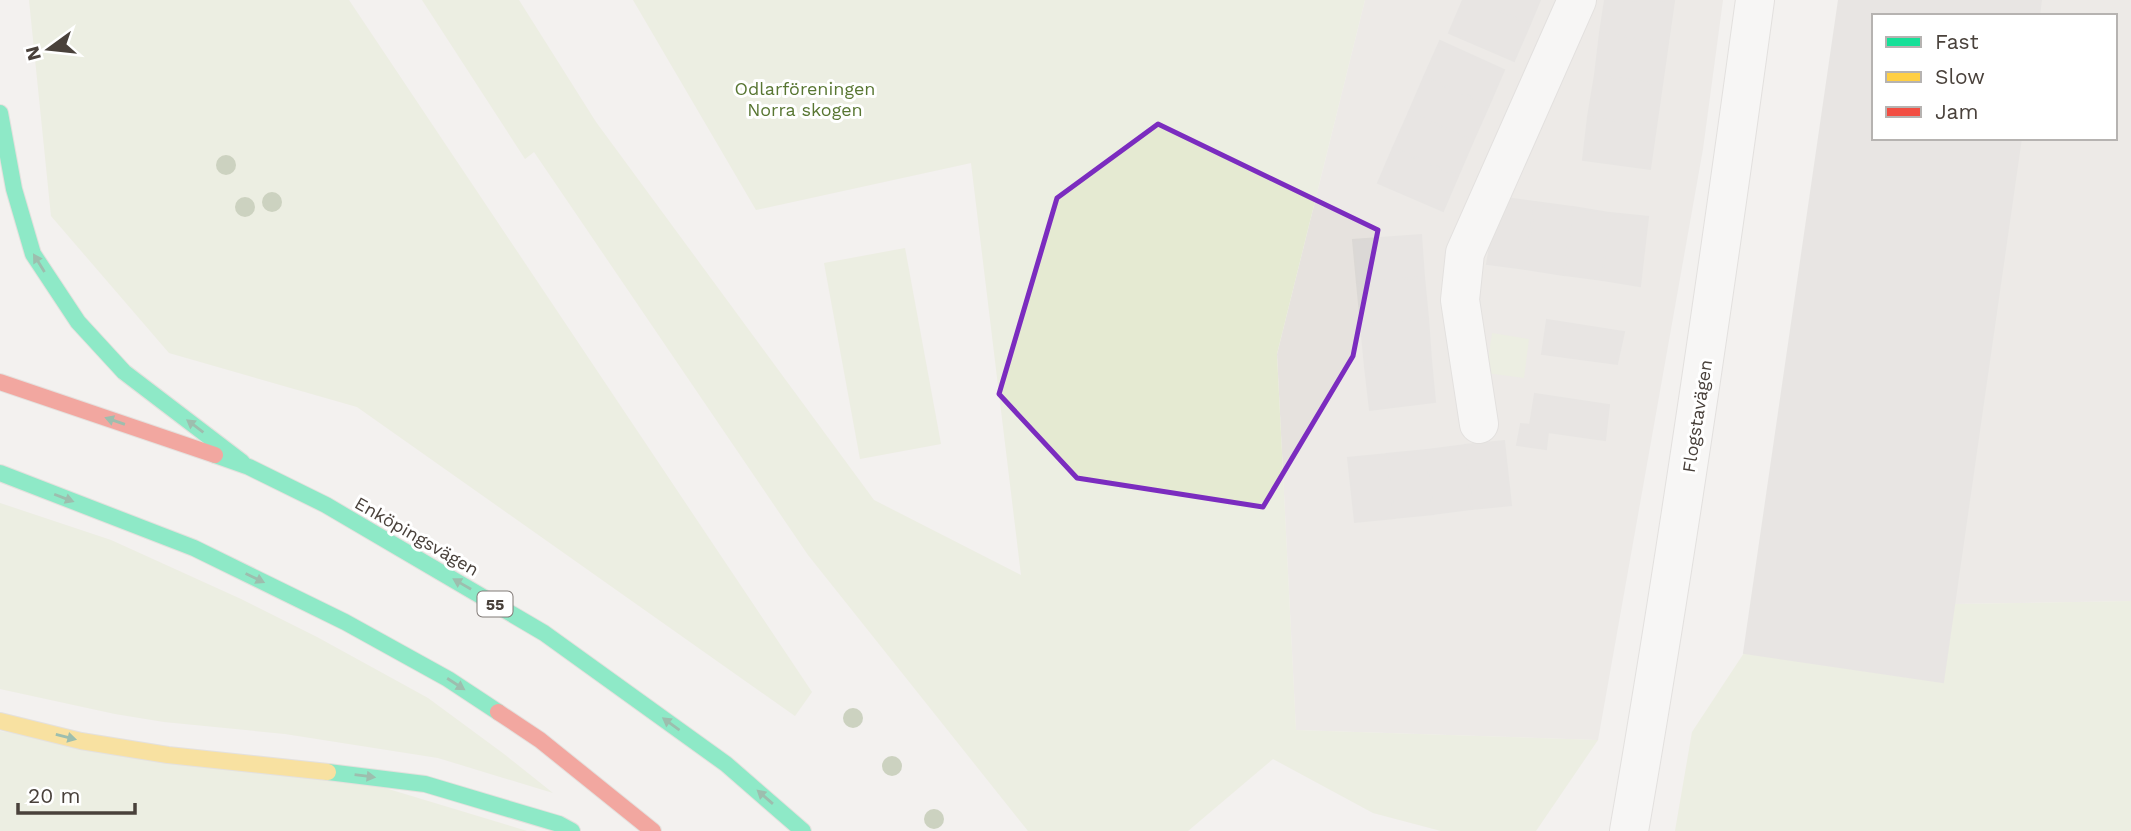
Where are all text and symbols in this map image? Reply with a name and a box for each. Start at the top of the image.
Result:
north arrow [14,14,84,84]
legend [1872,14,2117,140]
text: Fast [1935,29,1979,54]
text: N [20,43,46,63]
text: Slow [1935,64,1985,89]
park label: Odlarföreningen Norra skogen [734,78,876,120]
text: Jam [1935,99,1978,124]
one-way arrow [33,253,46,273]
street label: Flogstavägen [1678,358,1716,474]
one-way arrow [104,415,125,426]
one-way arrow [186,419,204,434]
one-way arrow [53,492,74,503]
street label: Enköpingsvägen [351,492,483,580]
one-way arrow [245,572,265,583]
one-way arrow [452,578,471,590]
road number: 55 [477,592,512,617]
one-way arrow [447,677,465,691]
one-way arrow [662,717,680,731]
one-way arrow [55,732,77,743]
one-way arrow [354,771,376,782]
scale bar [18,772,135,816]
text: 20 m [28,783,80,808]
one-way arrow [756,789,774,805]

